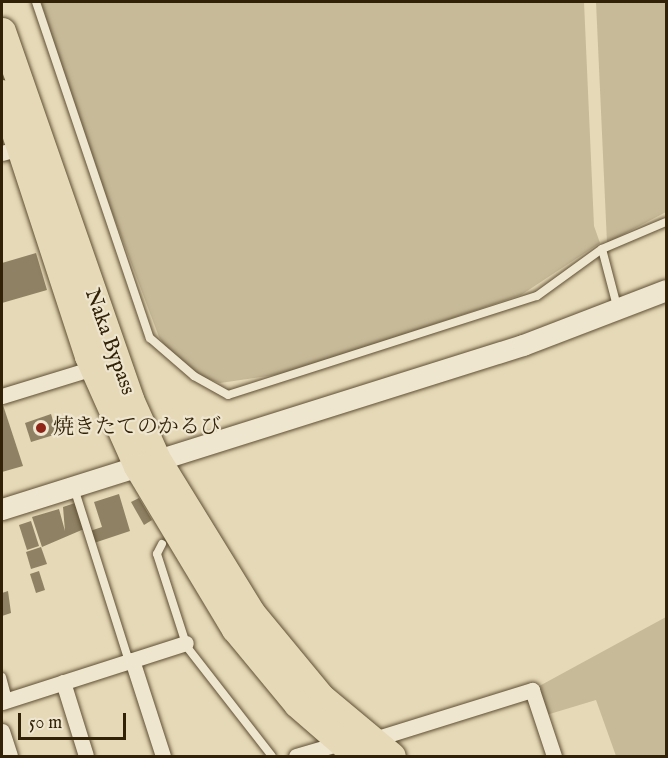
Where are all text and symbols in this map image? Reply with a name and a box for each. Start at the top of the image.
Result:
street label: Naka Bypass [78,286,140,398]
place label: 焼きたてのかるび [53,415,221,441]
marker: 焼きたてのかるび [34,421,48,435]
scale bar [21,701,129,739]
text: 50 m [29,712,62,735]

